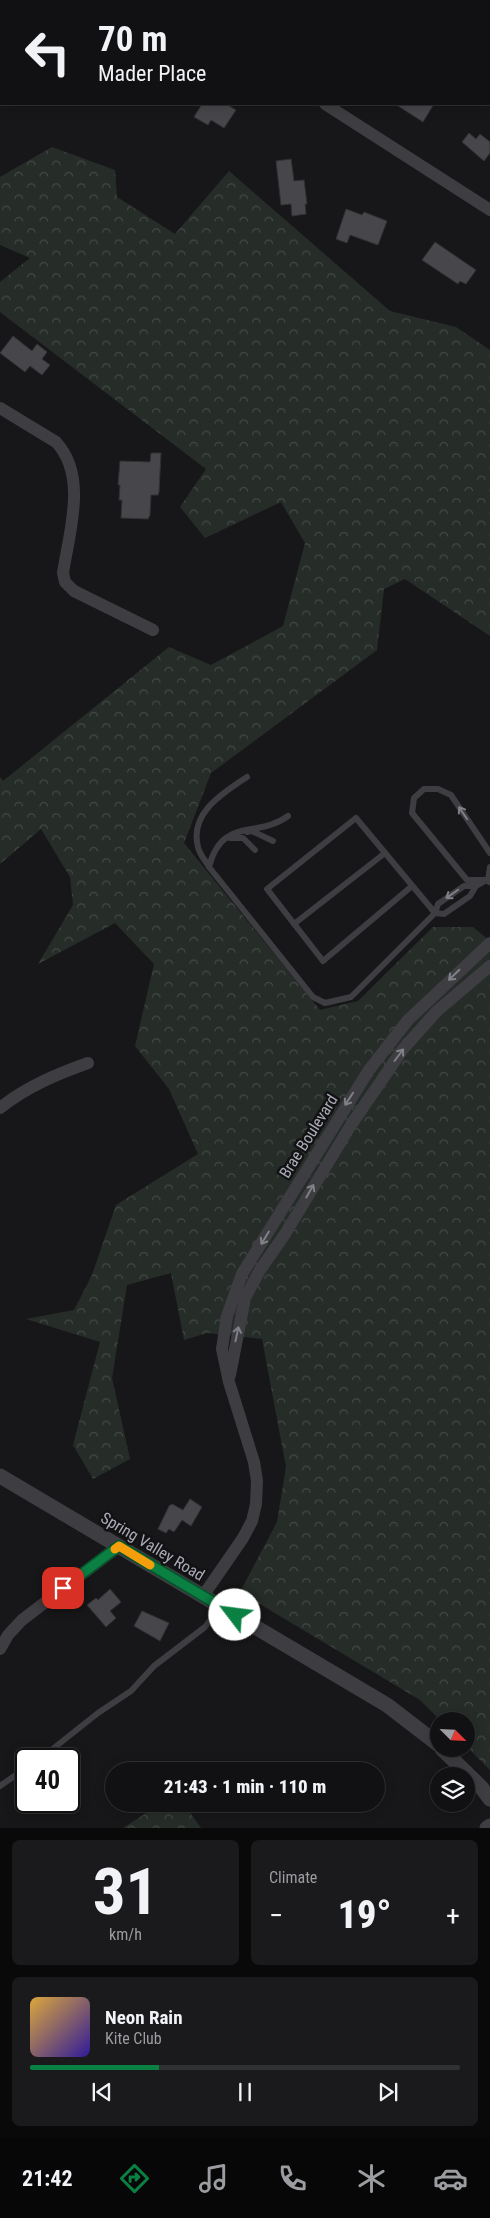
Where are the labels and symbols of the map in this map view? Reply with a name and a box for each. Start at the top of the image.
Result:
one-way arrow [458,806,468,820]
one-way arrow [445,889,459,899]
one-way arrow [448,969,460,981]
one-way arrow [394,1048,404,1062]
street label: Brae Boulevard [275,1091,342,1181]
one-way arrow [344,1092,355,1106]
one-way arrow [306,1185,316,1199]
one-way arrow [259,1230,269,1244]
one-way arrow [232,1327,242,1343]
street label: Spring Valley Road [97,1508,208,1585]
pin [42,1567,84,1609]
position arrow [208,1588,260,1640]
north arrow [430,1712,475,1758]
speed limit sign: 40 [15,1748,80,1813]

